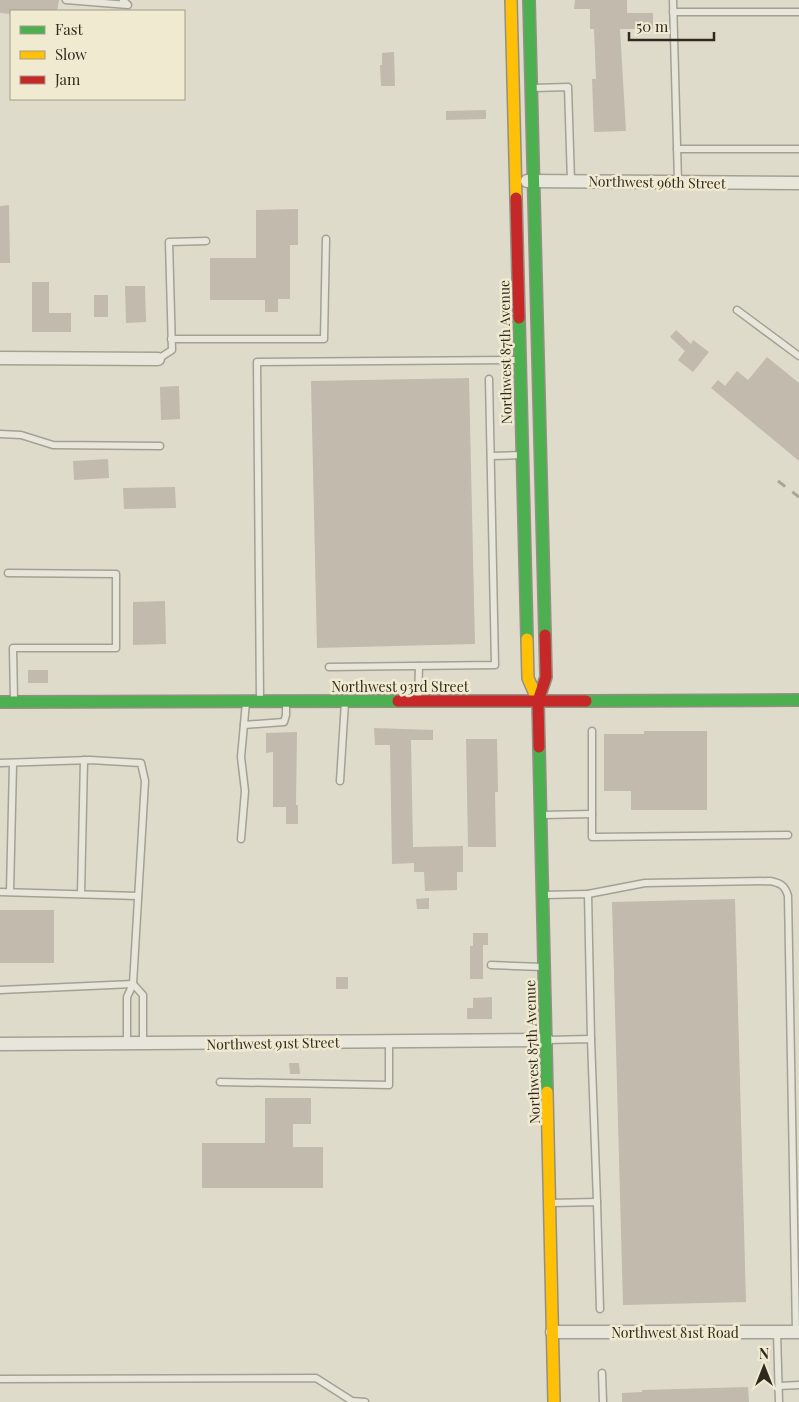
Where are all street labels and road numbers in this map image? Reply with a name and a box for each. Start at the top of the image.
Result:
street label: Northwest 96th Street [588,171,727,193]
street label: Northwest 87th Avenue [494,280,516,424]
street label: Northwest 93rd Street [331,677,470,696]
street label: Northwest 87th Avenue [520,980,544,1124]
street label: Northwest 91st Street [206,1032,341,1054]
street label: Northwest 81st Road [611,1323,739,1342]

